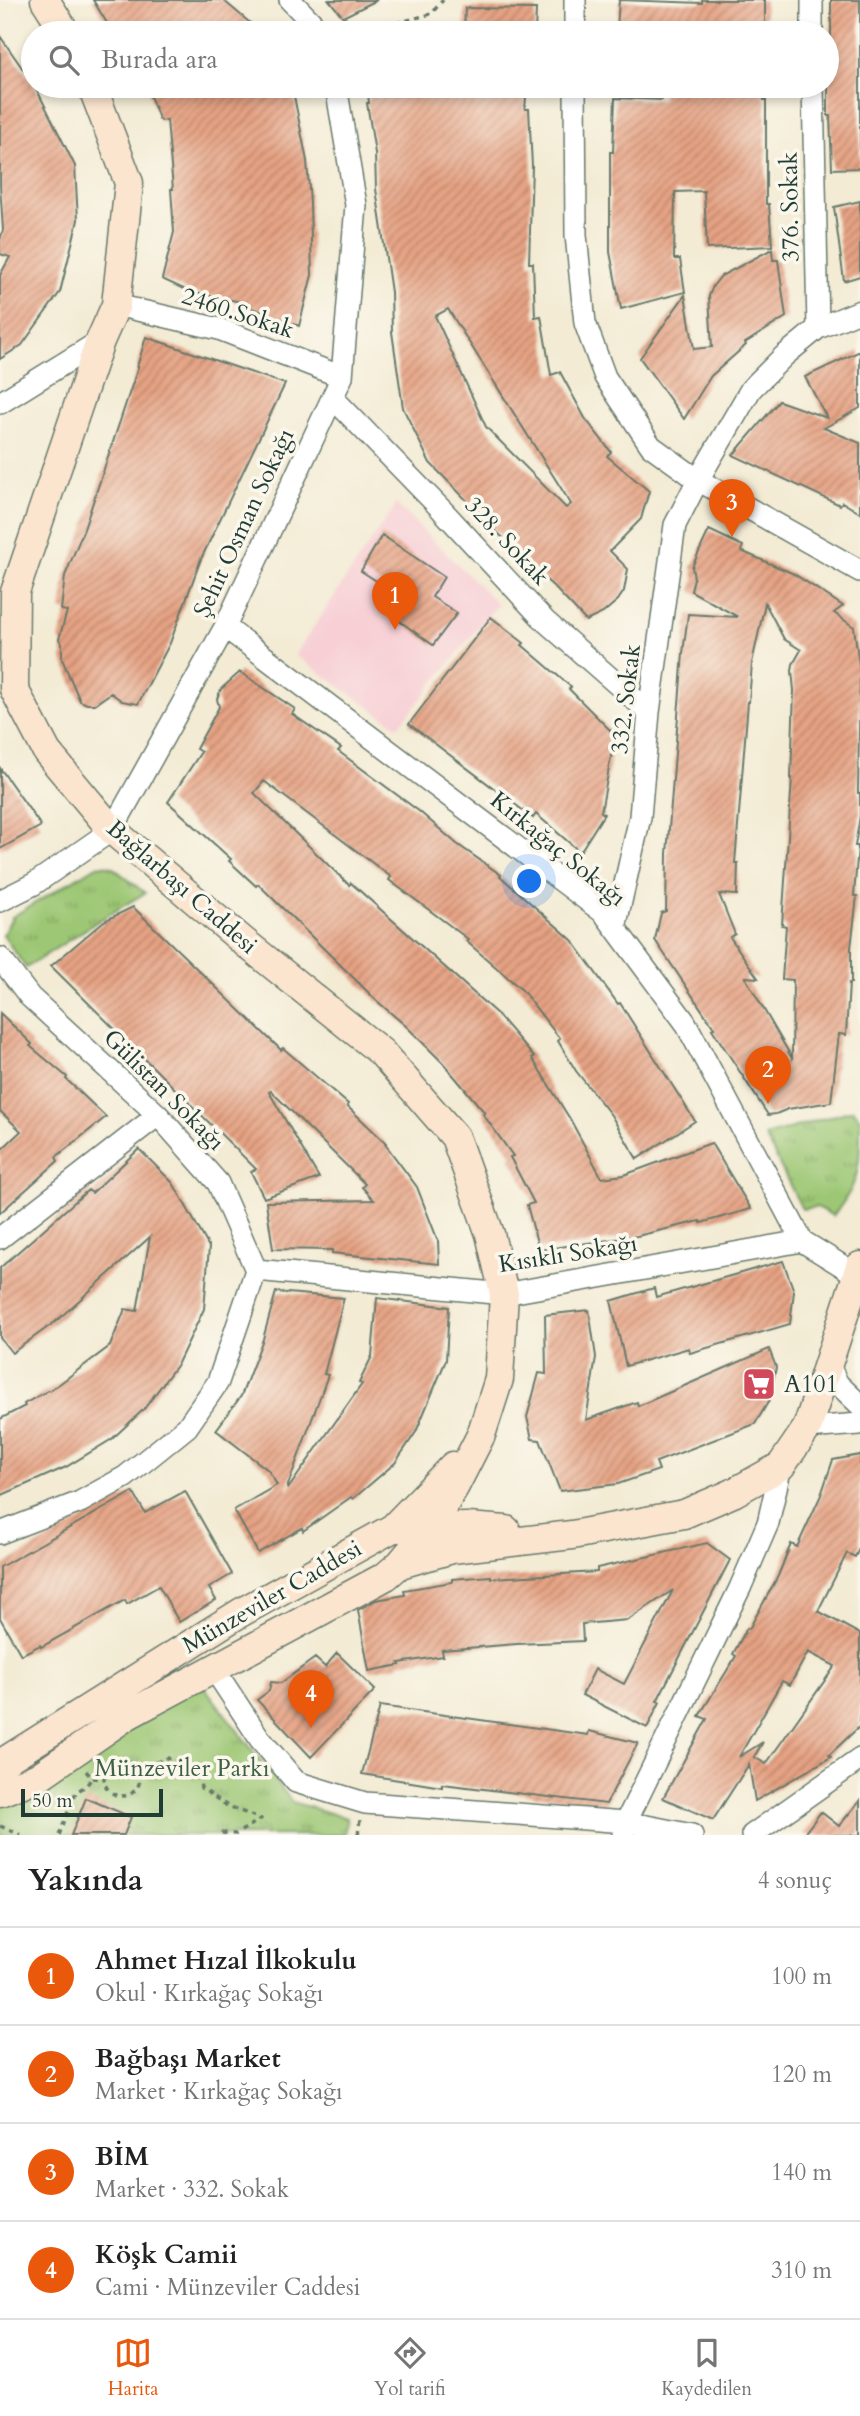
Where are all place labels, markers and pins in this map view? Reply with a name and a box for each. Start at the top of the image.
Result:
pin: 3 [709,479,755,537]
pin: 1 [372,572,418,630]
pin: 2 [745,1046,791,1104]
supermarket icon: A101 [740,1365,778,1403]
place label: A101 [784,1368,838,1401]
pin: 4 [288,1670,334,1728]

